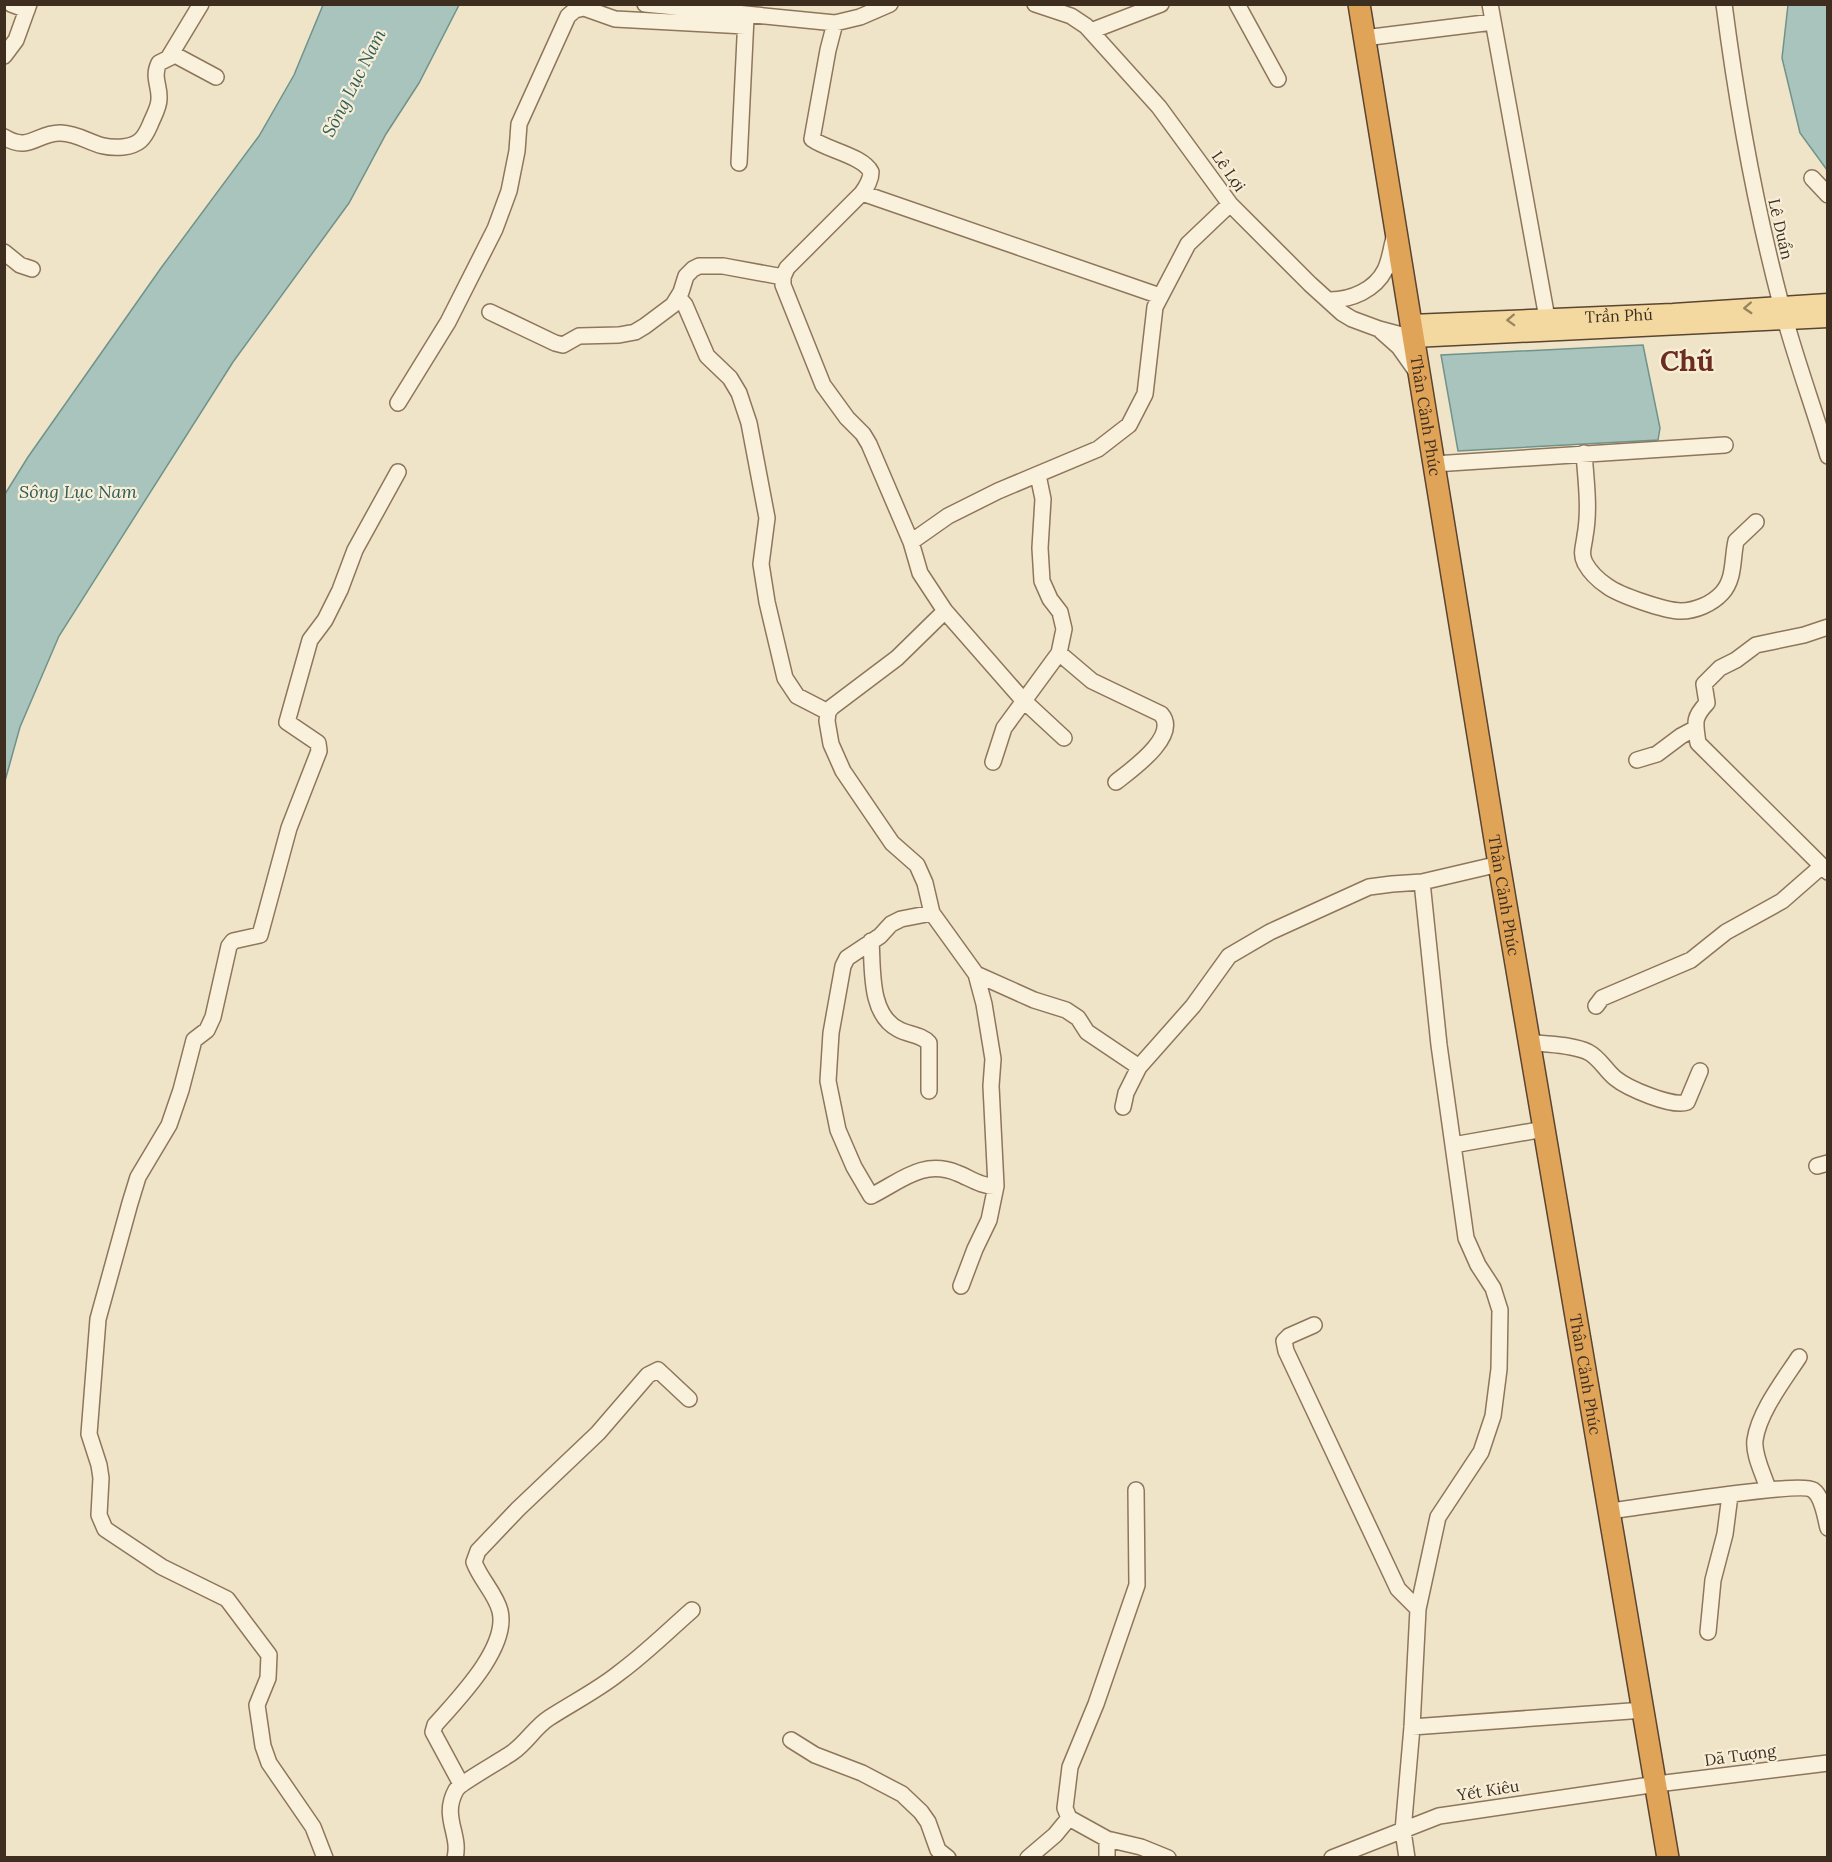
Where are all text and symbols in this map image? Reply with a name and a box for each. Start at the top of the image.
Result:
water label: Sông Lục Nam [317,25,391,141]
street label: Lê Lợi [1208,147,1250,195]
street label: Lê Duẩn [1764,197,1798,262]
one-way arrow [1744,302,1753,315]
street label: Trần Phú [1584,304,1654,327]
one-way arrow [1507,314,1516,327]
district label: Chũ [1660,343,1714,379]
street label: Thân Cảnh Phúc [1406,354,1446,478]
water label: Sông Lục Nam [19,480,137,503]
street label: Thân Cảnh Phúc [1484,833,1524,957]
street label: Thân Cảnh Phúc [1566,1312,1606,1436]
street label: Dã Tượng [1703,1740,1778,1770]
street label: Yết Kiêu [1454,1775,1521,1805]

